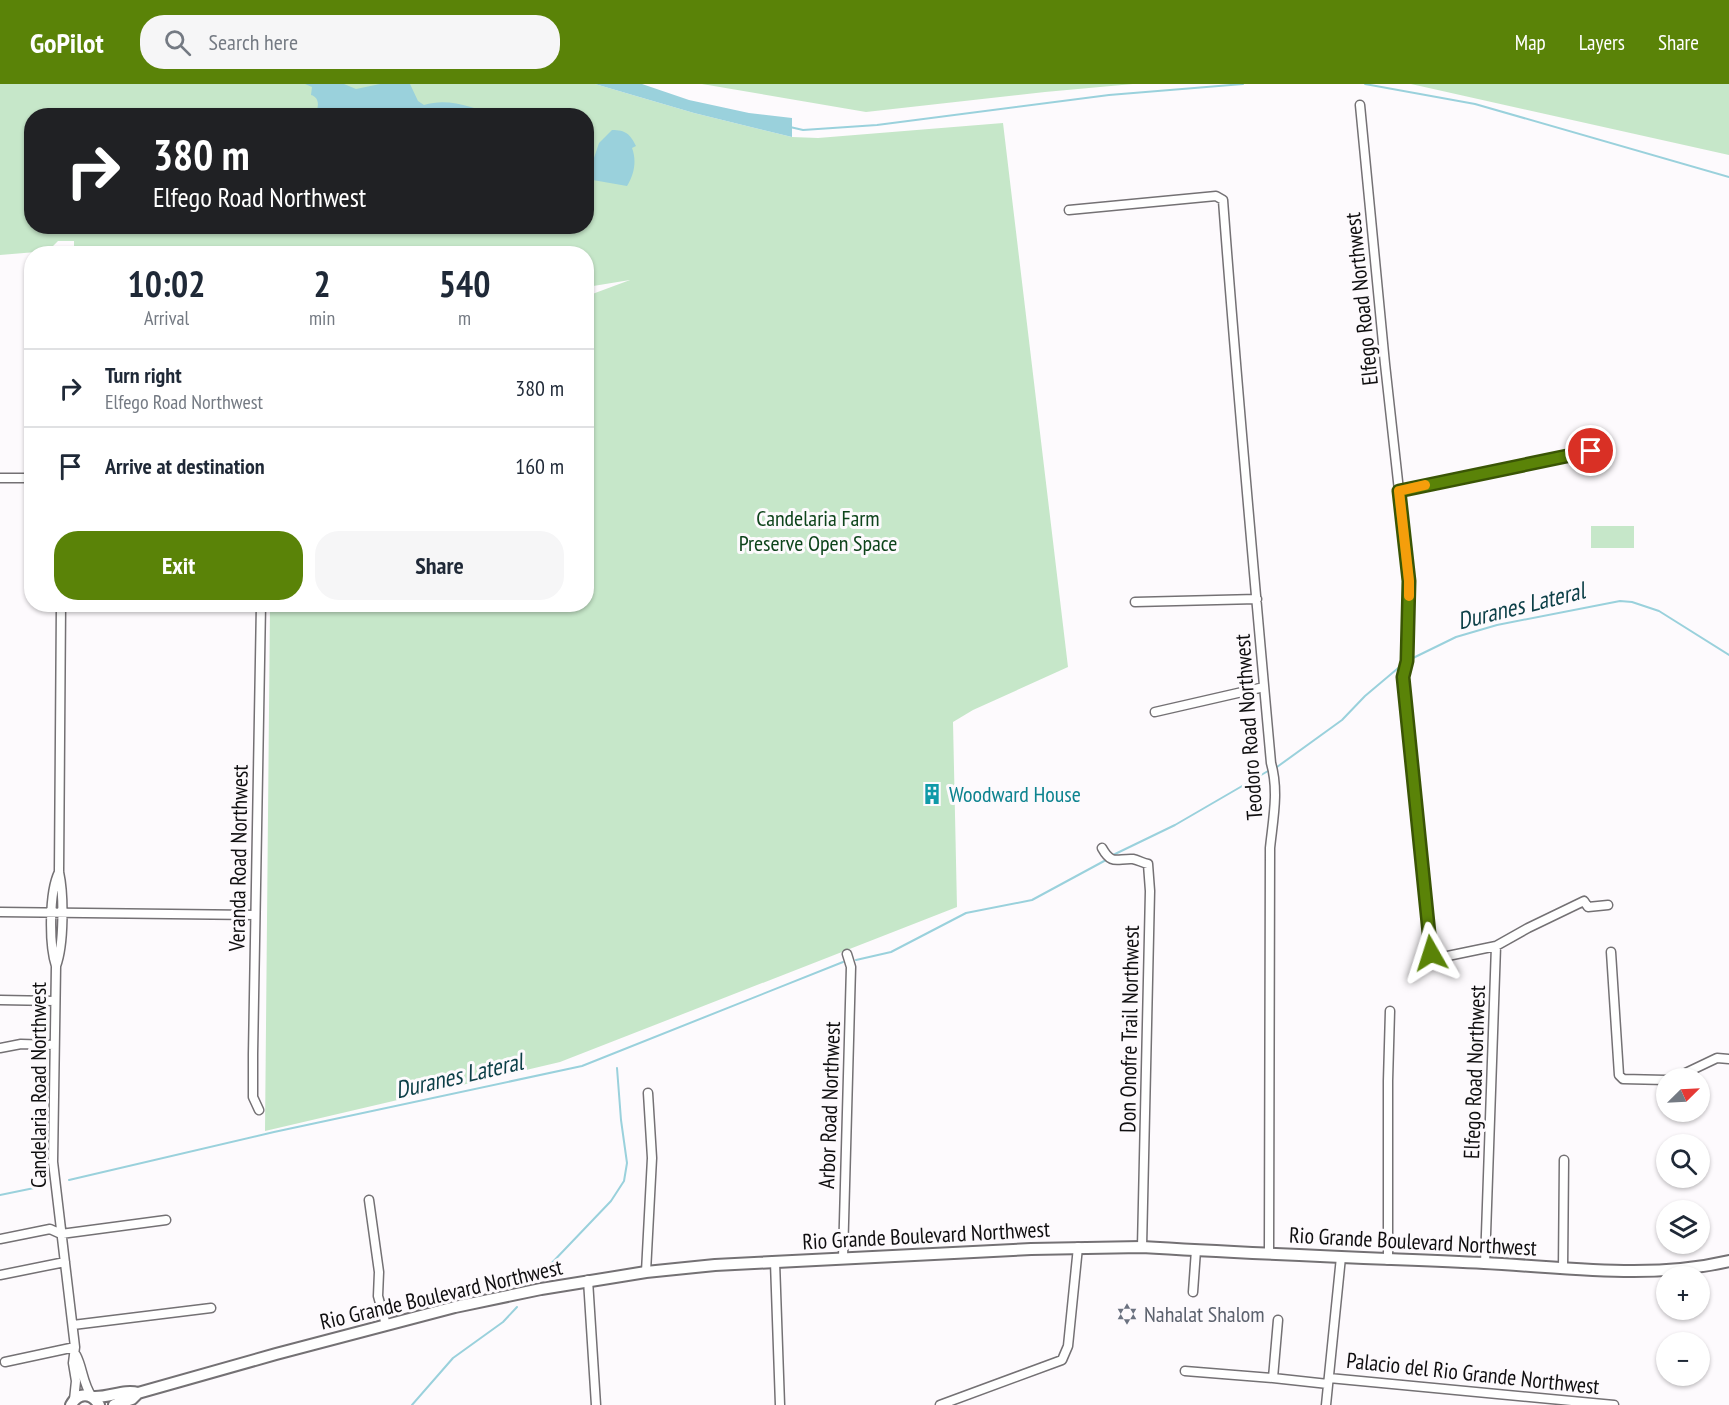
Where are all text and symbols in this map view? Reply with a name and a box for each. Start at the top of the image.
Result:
search box [140,15,560,69]
text: GoPilot [30,24,104,61]
icon: search [161,26,194,59]
text: Search here [209,28,298,56]
text: Map [1515,29,1546,56]
text: Layers [1579,29,1625,56]
text: Share [1658,29,1699,56]
text: 380 m [153,127,250,182]
icon: right [54,132,132,210]
text: Elfego Road Northwest [153,180,366,214]
street label: Elfego Road Northwest [1338,211,1384,387]
text: 10:02 [128,260,205,307]
text: 2 [313,260,331,307]
text: 540 [439,260,490,307]
text: Arrival [144,305,189,331]
text: min [309,305,335,331]
text: m [458,305,471,331]
text: Turn right [105,361,182,389]
icon: right [54,372,87,405]
text: 380 m [515,374,564,402]
text: Elfego Road Northwest [105,389,263,415]
pin [1565,425,1616,476]
icon: arrive [1574,434,1607,467]
icon: arrive [54,450,87,483]
text: Arrive at destination [105,452,265,480]
text: 160 m [515,452,564,480]
park label: Candelaria Farm Preserve Open Space [739,504,897,557]
button: Exit [54,531,303,600]
button: Share [315,531,564,600]
water label: Duranes Lateral [1454,574,1590,636]
street label: Teodoro Road Northwest [1228,633,1268,821]
street label: Veranda Road Northwest [222,764,254,953]
place label: Woodward House [949,780,1081,808]
building icon: Woodward House [920,782,944,806]
position arrow [1399,921,1463,985]
street label: Don Onofre Trail Northwest [1113,925,1145,1133]
street label: Candelaria Road Northwest [24,982,52,1188]
street label: Elfego Road Northwest [1457,985,1491,1159]
street label: Arbor Road Northwest [812,1021,846,1189]
water label: Duranes Lateral [392,1045,528,1105]
north arrow [1656,1068,1710,1122]
map controls [1656,1068,1710,1386]
button: search [1656,1134,1710,1188]
button: layers [1656,1200,1710,1254]
street label: Rio Grande Boulevard Northwest [801,1215,1051,1255]
street label: Rio Grande Boulevard Northwest [1288,1221,1538,1261]
street label: Rio Grande Boulevard Northwest [317,1252,565,1336]
button: + [1656,1266,1710,1320]
place label: Nahalat Shalom [1144,1300,1265,1328]
synagogue icon: Nahalat Shalom [1115,1302,1139,1326]
button: − [1656,1332,1710,1386]
street label: Palacio del Rio Grande Northwest [1345,1346,1601,1400]

